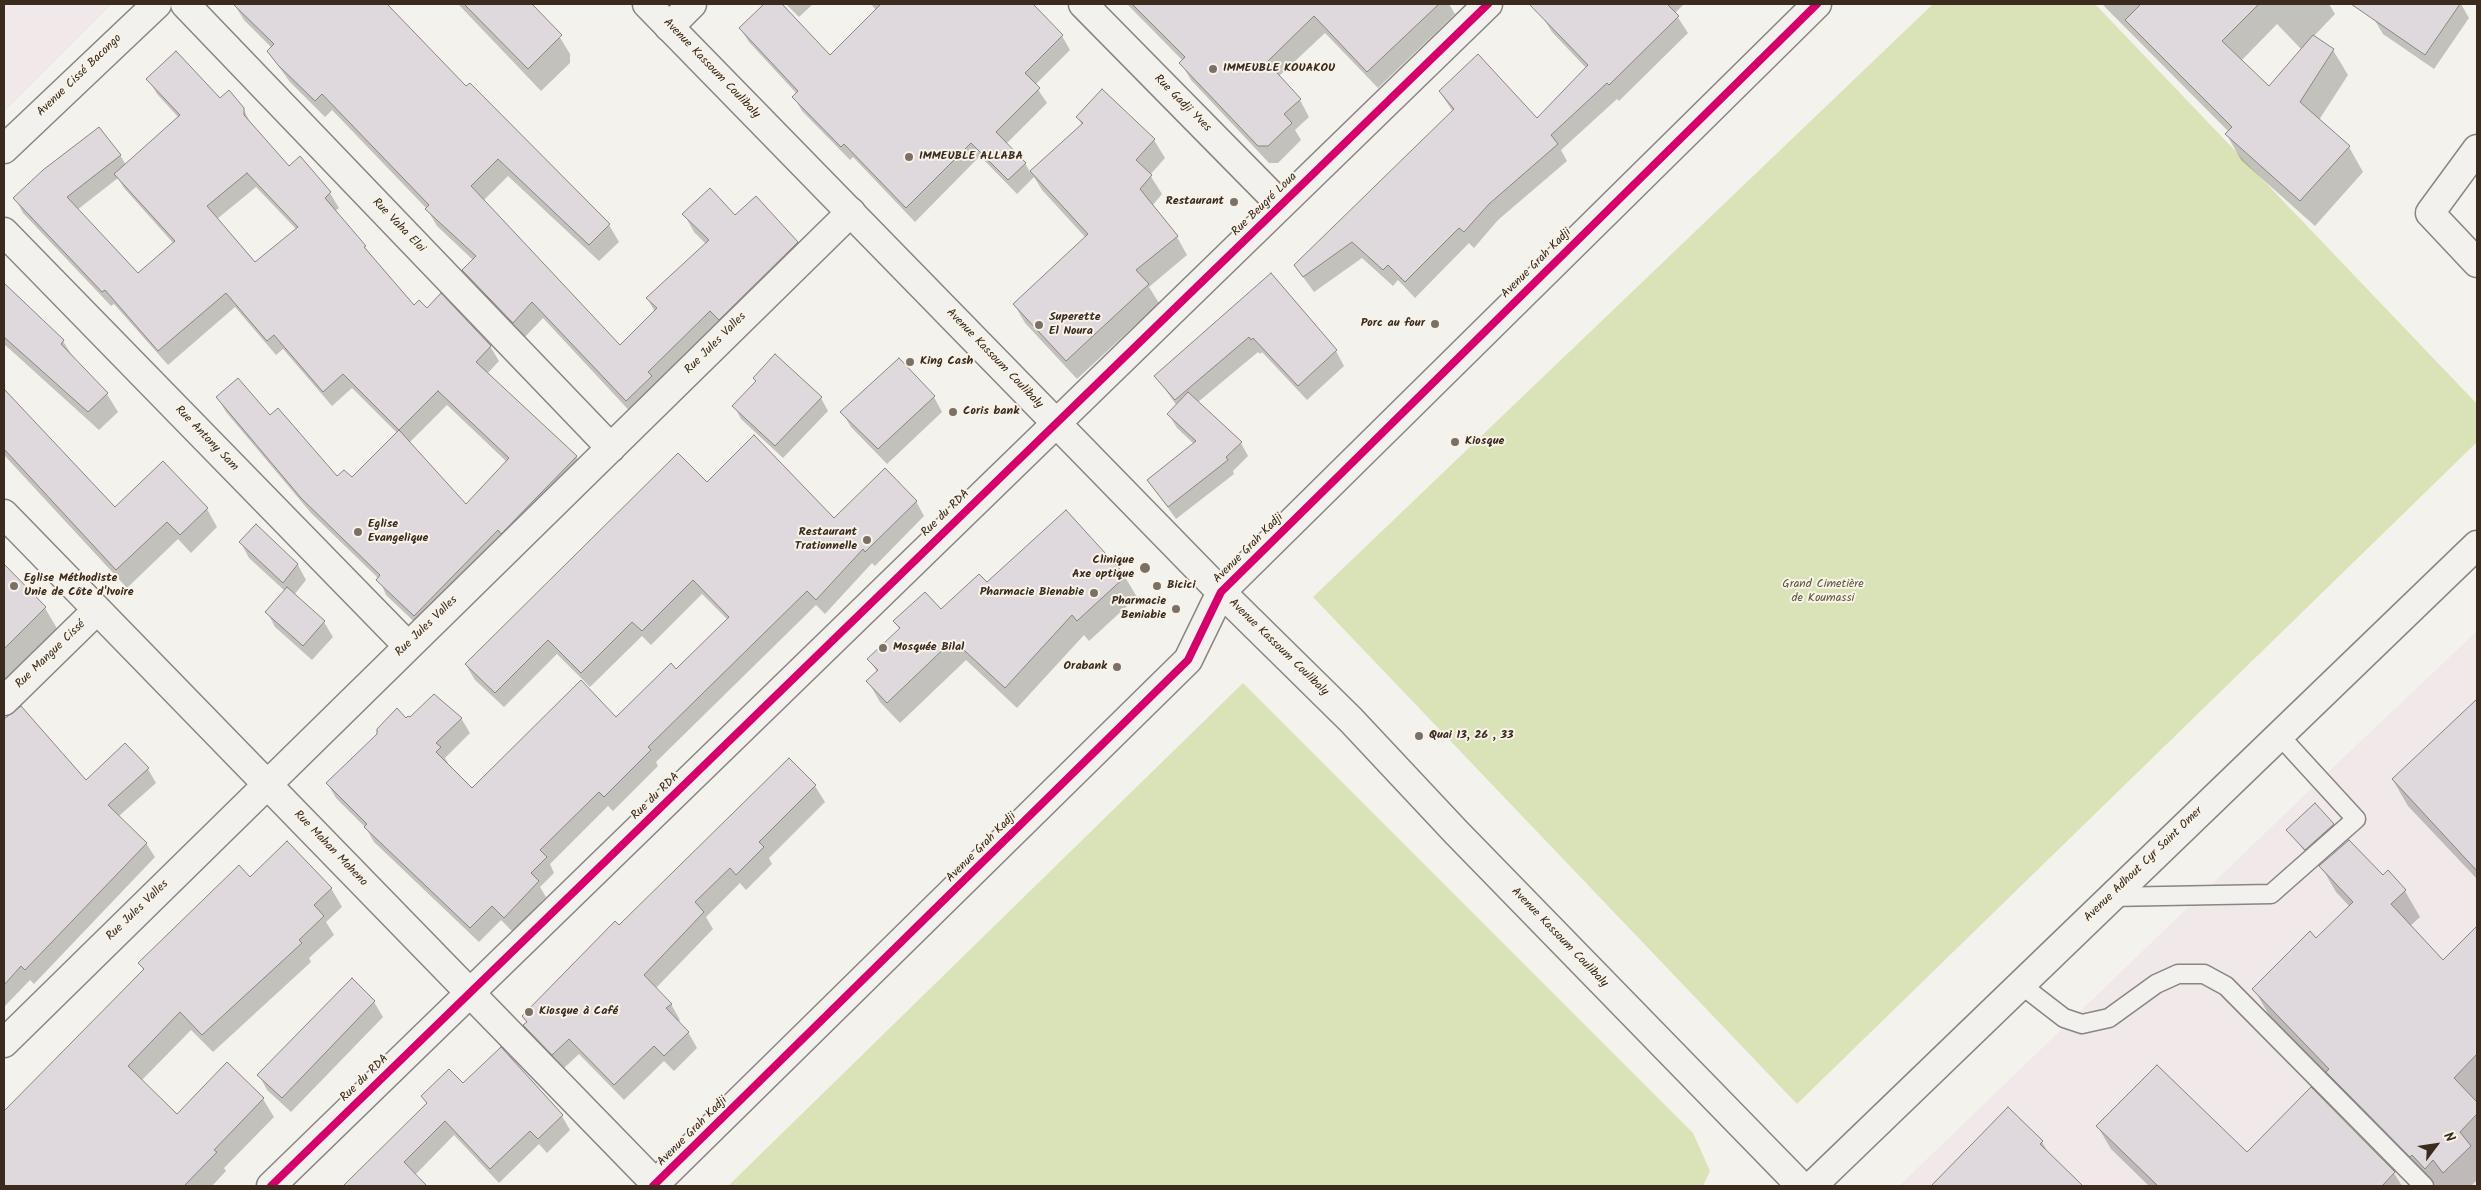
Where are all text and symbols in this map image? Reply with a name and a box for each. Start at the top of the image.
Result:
street label: Avenue Kassoum Coulibaly [660,16,762,122]
street label: Avenue Cissé Bacongo [35,32,125,120]
place label: IMMEUBLE KOUAKOU [1223,62,1335,76]
marker: IMMEUBLE KOUAKOU [1207,63,1219,75]
street label: Rue Gadji Yves [1150,72,1214,136]
place label: IMMEUBLE ALLABA [919,150,1023,164]
marker: IMMEUBLE ALLABA [903,151,915,163]
street label: Rue Beugré Loua [1229,170,1301,240]
place label: Restaurant [1165,195,1224,209]
street label: Rue Vaha Eloi [368,196,428,256]
marker: Restaurant [1228,196,1240,208]
street label: Avenue Grah Kadji [1499,226,1575,302]
street label: Avenue Kassoum Coulibaly [943,306,1045,412]
street label: Rue Jules Valles [682,310,750,378]
place label: Superette El Noura [1049,311,1101,339]
place label: Porc au four [1361,317,1425,331]
marker: Porc au four [1429,318,1441,330]
marker: Superette El Noura [1033,319,1045,331]
place label: King Cash [920,355,973,369]
marker: King Cash [904,356,916,368]
street label: Rue Antony Sam [171,403,241,475]
place label: Coris bank [963,405,1019,419]
marker: Coris bank [947,406,959,418]
place label: Kiosque [1465,435,1504,449]
marker: Kiosque [1449,436,1461,448]
street label: Rue du RDA [919,487,973,541]
street label: Avenue Grah Kadji [1211,511,1287,587]
place label: Eglise Evangelique [368,518,428,546]
marker: Eglise Evangelique [352,526,364,538]
place label: Restaurant Trationnelle [795,526,857,554]
marker: Restaurant Trationnelle [861,534,873,546]
place label: Clinique Axe optique [1072,554,1134,582]
marker: Clinique Axe optique [1138,561,1152,575]
place label: Eglise Méthodiste Unie de Côte d'Ivoire [24,572,134,600]
park label: Grand Cimetière de Koumassi [1782,578,1864,606]
place label: Bicici [1167,579,1196,593]
marker: Eglise Méthodiste Unie de Côte d'Ivoire [8,580,20,592]
marker: Bicici [1151,580,1163,592]
place label: Pharmacie Bienabie [980,586,1084,600]
marker: Pharmacie Bienabie [1088,587,1100,599]
street label: Rue Jules Valles [393,594,461,660]
place label: Pharmacie Beniabie [1111,595,1166,623]
street label: Avenue Kassoum Coulibaly [1225,597,1331,699]
marker: Pharmacie Beniabie [1170,603,1182,615]
street label: Rue Mangue Cissé [13,618,89,692]
place label: Mosquée Bilal [893,641,964,655]
marker: Mosquée Bilal [877,642,889,654]
place label: Orabank [1064,660,1107,674]
marker: Orabank [1111,661,1123,673]
place label: Quai 13, 26 , 33 [1429,729,1514,743]
marker: Quai 13, 26 , 33 [1413,730,1425,742]
street label: Rue du RDA [629,770,683,824]
street label: Avenue Adhout Cyr Saint Omer [2082,805,2206,925]
street label: Rue Mahan Moheno [290,808,370,890]
street label: Avenue Grah Kadji [944,810,1020,886]
street label: Rue Jules Valles [104,878,172,944]
street label: Avenue Kassoum Coulibaly [1508,885,1610,991]
place label: Kiosque à Café [539,1005,618,1019]
marker: Kiosque à Café [523,1006,535,1018]
street label: Rue du RDA [338,1052,392,1106]
street label: Avenue Grah Kadji [655,1094,731,1170]
north arrow [2411,1120,2461,1170]
text: N [2437,1128,2461,1147]

